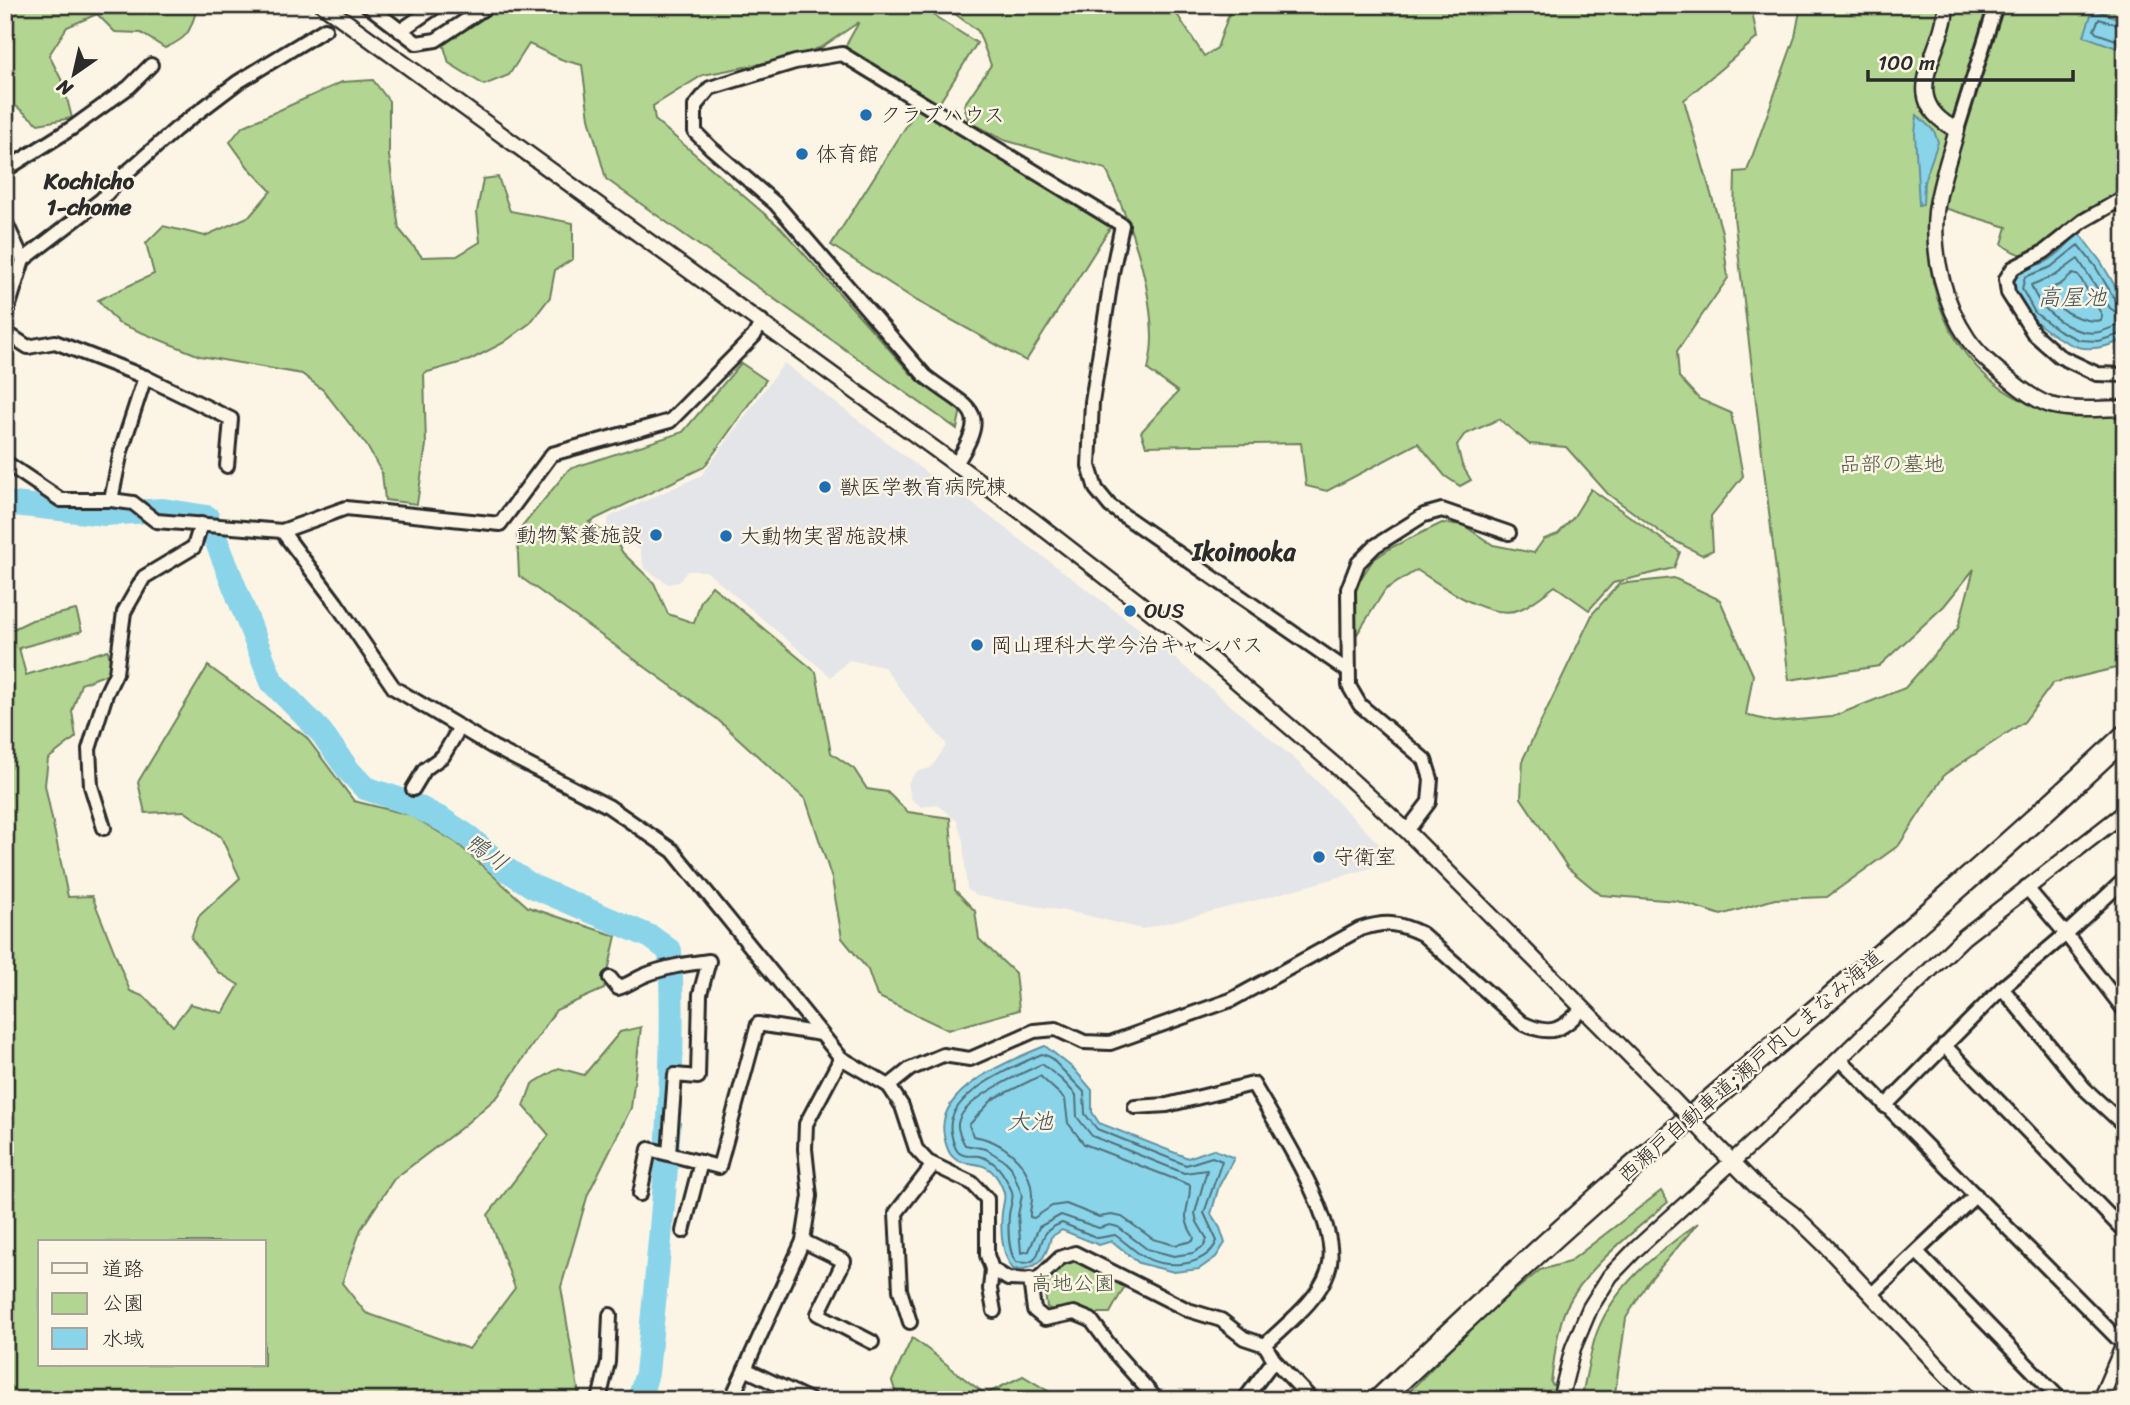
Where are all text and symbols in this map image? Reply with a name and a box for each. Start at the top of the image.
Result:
north arrow [38,38,108,108]
scale bar [1868,38,2072,82]
text: 100 m [1878,44,1935,82]
text: N [49,70,80,106]
place label: クラブハウス [880,96,1005,134]
marker: クラブハウス [858,107,874,123]
place label: 体育館 [816,135,879,173]
marker: 体育館 [794,146,810,162]
district label: Kochicho 1-chome [43,161,135,228]
water label: 高屋池 [2038,277,2108,318]
park label: 品部の墓地 [1840,445,1945,483]
place label: 獣医学教育病院棟 [839,468,1007,506]
marker: 獣医学教育病院棟 [817,479,833,495]
place label: 動物繁養施設 [516,516,642,554]
place label: 大動物実習施設棟 [740,517,908,555]
marker: 動物繁養施設 [648,527,664,543]
marker: 大動物実習施設棟 [718,528,734,544]
district label: Ikoinooka [1191,531,1296,573]
place label: OUS [1144,592,1185,630]
marker: OUS [1122,603,1138,619]
place label: 岡山理科大学今治キャンパス [991,626,1263,664]
marker: 岡山理科大学今治キャンパス [969,637,985,653]
water label: 鴨川 [456,822,517,883]
place label: 守衛室 [1333,838,1396,876]
marker: 守衛室 [1311,849,1327,865]
street label: 西瀬戸自動車道;瀬戸内しまなみ海道 [1608,939,1892,1193]
water label: 大池 [1007,1101,1054,1142]
legend [38,1240,266,1366]
text: 道路 [102,1250,144,1288]
park label: 高地公園 [1031,1264,1115,1302]
text: 公園 [102,1284,144,1322]
text: 水域 [102,1320,144,1358]

